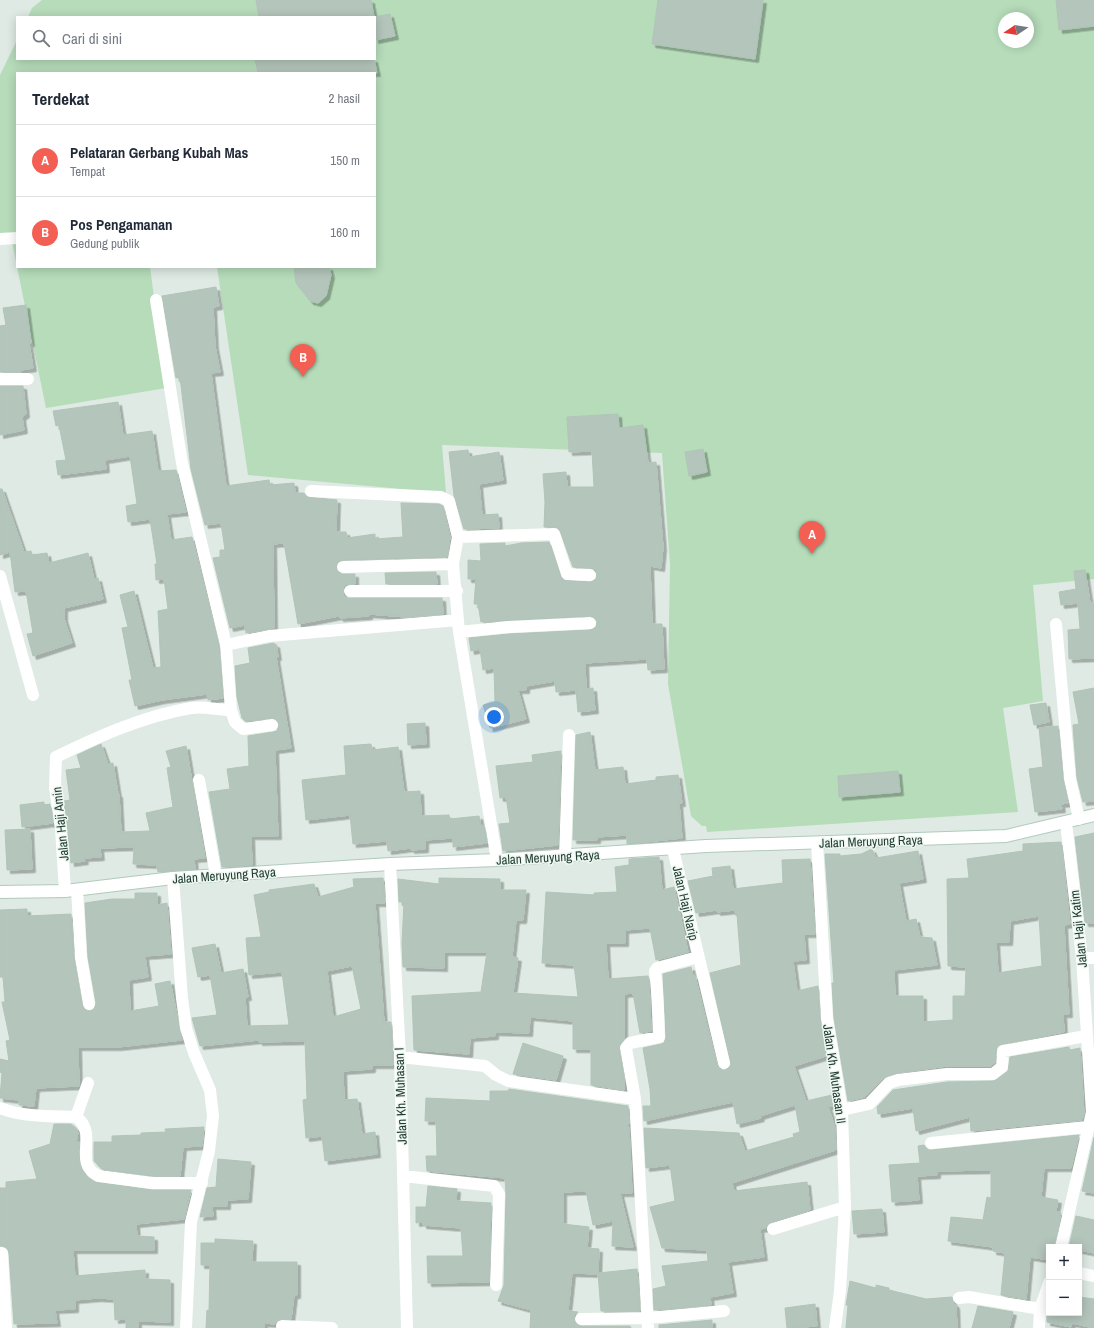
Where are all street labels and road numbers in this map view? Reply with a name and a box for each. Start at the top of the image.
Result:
street label: Jalan Haji Amin [48,786,73,862]
street label: Jalan Meruyung Raya [819,831,923,852]
street label: Jalan Meruyung Raya [496,846,600,869]
street label: Jalan Meruyung Raya [172,863,276,888]
street label: Jalan Haji Narip [669,864,702,942]
street label: Jalan Haji Katim [1066,889,1091,969]
street label: Jalan Kh. Muhasan II [819,1023,850,1125]
street label: Jalan Kh. Muhasan I [390,1047,411,1145]

